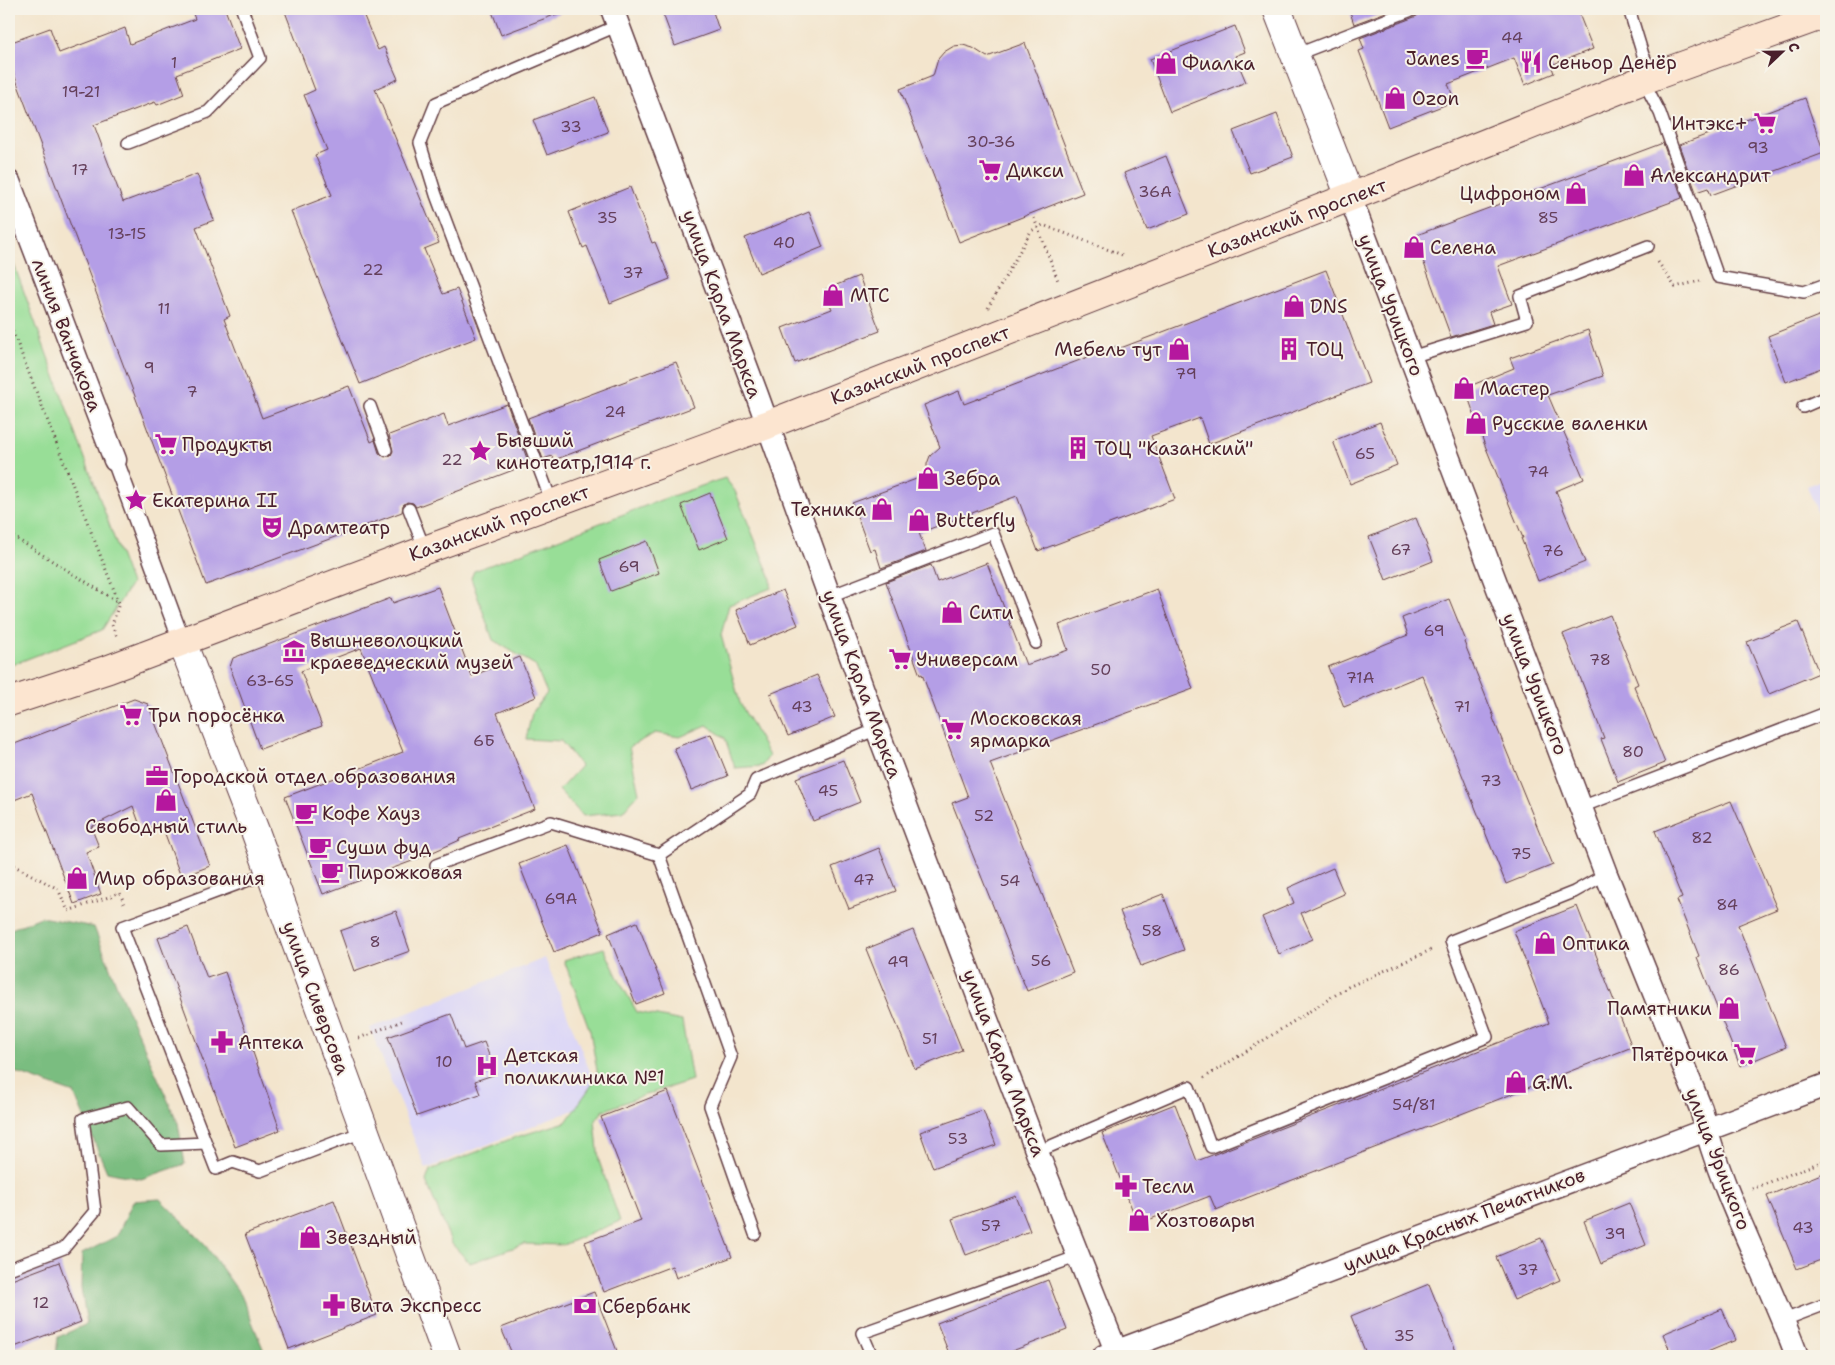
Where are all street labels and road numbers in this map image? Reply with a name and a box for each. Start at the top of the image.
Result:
street label: Казанский проспект [1204,172,1390,264]
street label: улица Карла Маркса [676,206,768,402]
street label: улица Урицкого [1352,230,1430,380]
street label: линия Ванчакова [26,255,108,415]
street label: Казанский проспект [827,319,1013,411]
street label: Казанский проспект [405,479,593,567]
street label: улица Карла Маркса [816,586,908,782]
street label: улица Урицкого [1496,609,1574,759]
street label: улица Сиверсова [277,918,355,1078]
street label: улица Карла Маркса [957,966,1051,1160]
street label: улица Урицкого [1679,1084,1757,1234]
street label: улица Красных Печатников [1339,1162,1589,1278]

